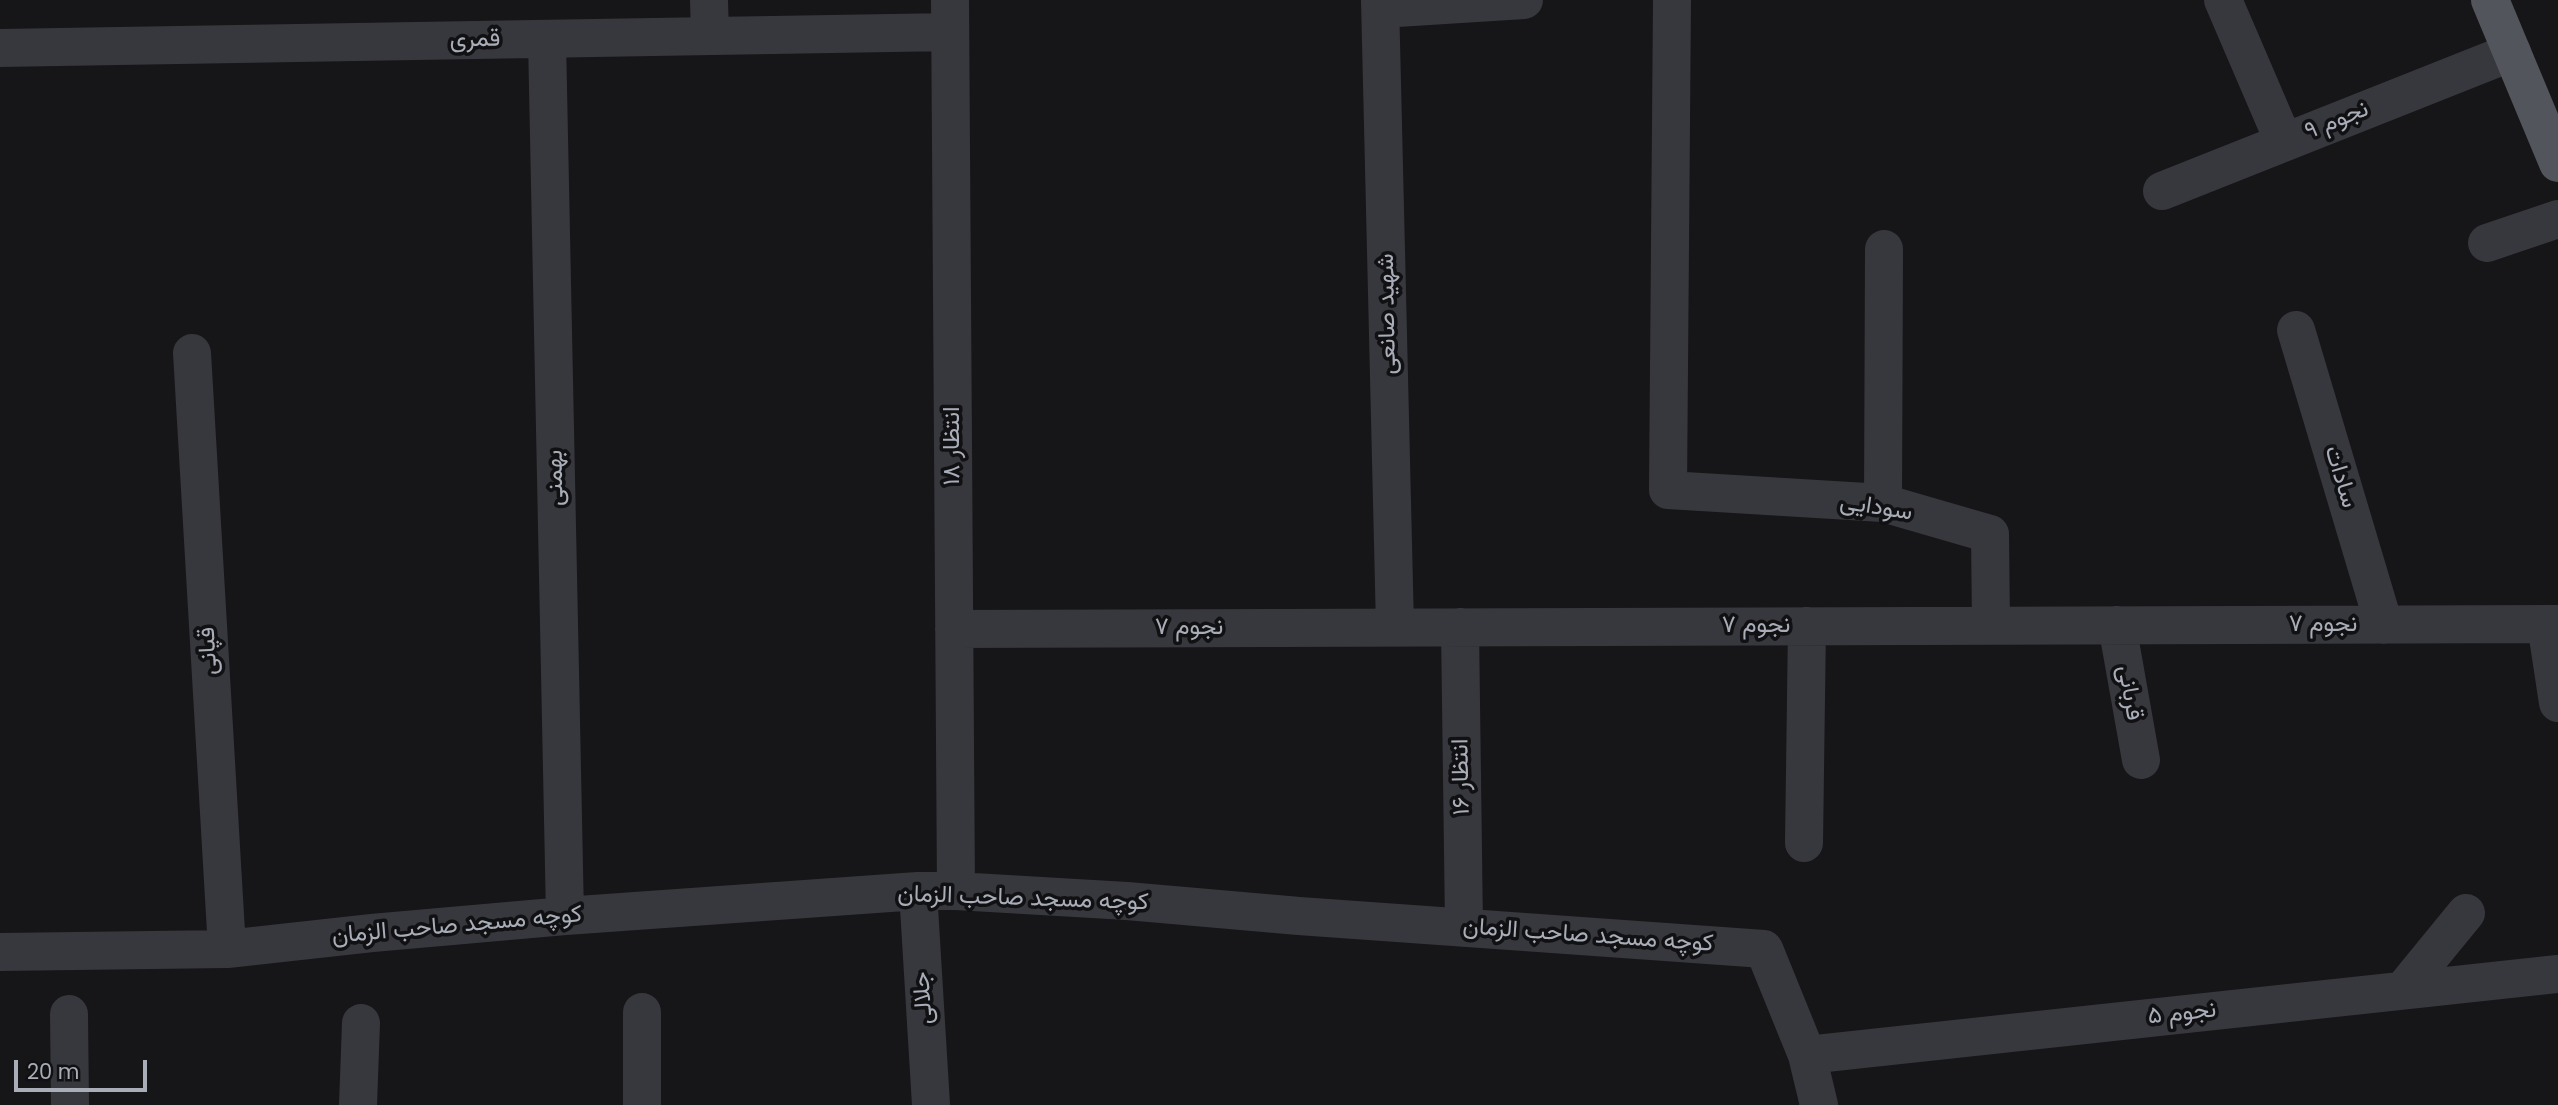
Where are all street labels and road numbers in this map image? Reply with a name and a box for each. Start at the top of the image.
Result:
street label: قمری [449,25,501,55]
street label: نجوم ۹ [2301,95,2373,147]
street label: شهید صانعی [1373,253,1403,375]
street label: انتظار ۱۸ [939,406,967,486]
street label: سادات [2317,443,2363,511]
street label: بهمنی [541,450,571,506]
street label: سودایی [1838,488,1914,528]
street label: نجوم ۷ [2289,611,2357,639]
street label: نجوم ۷ [1722,612,1790,640]
street label: نجوم ۷ [1155,614,1223,642]
street label: قپانی [193,626,225,676]
street label: قربانی [2110,663,2148,723]
street label: انتظار ۱۶ [1447,738,1477,816]
street label: کوچه مسجد صاحب الزمان [897,880,1149,918]
street label: کوچه مسجد صاحب الزمان [331,901,583,951]
street label: کوچه مسجد صاحب الزمان [1462,913,1714,959]
street label: جلالی [908,971,940,1025]
street label: نجوم ۵ [2146,996,2218,1032]

